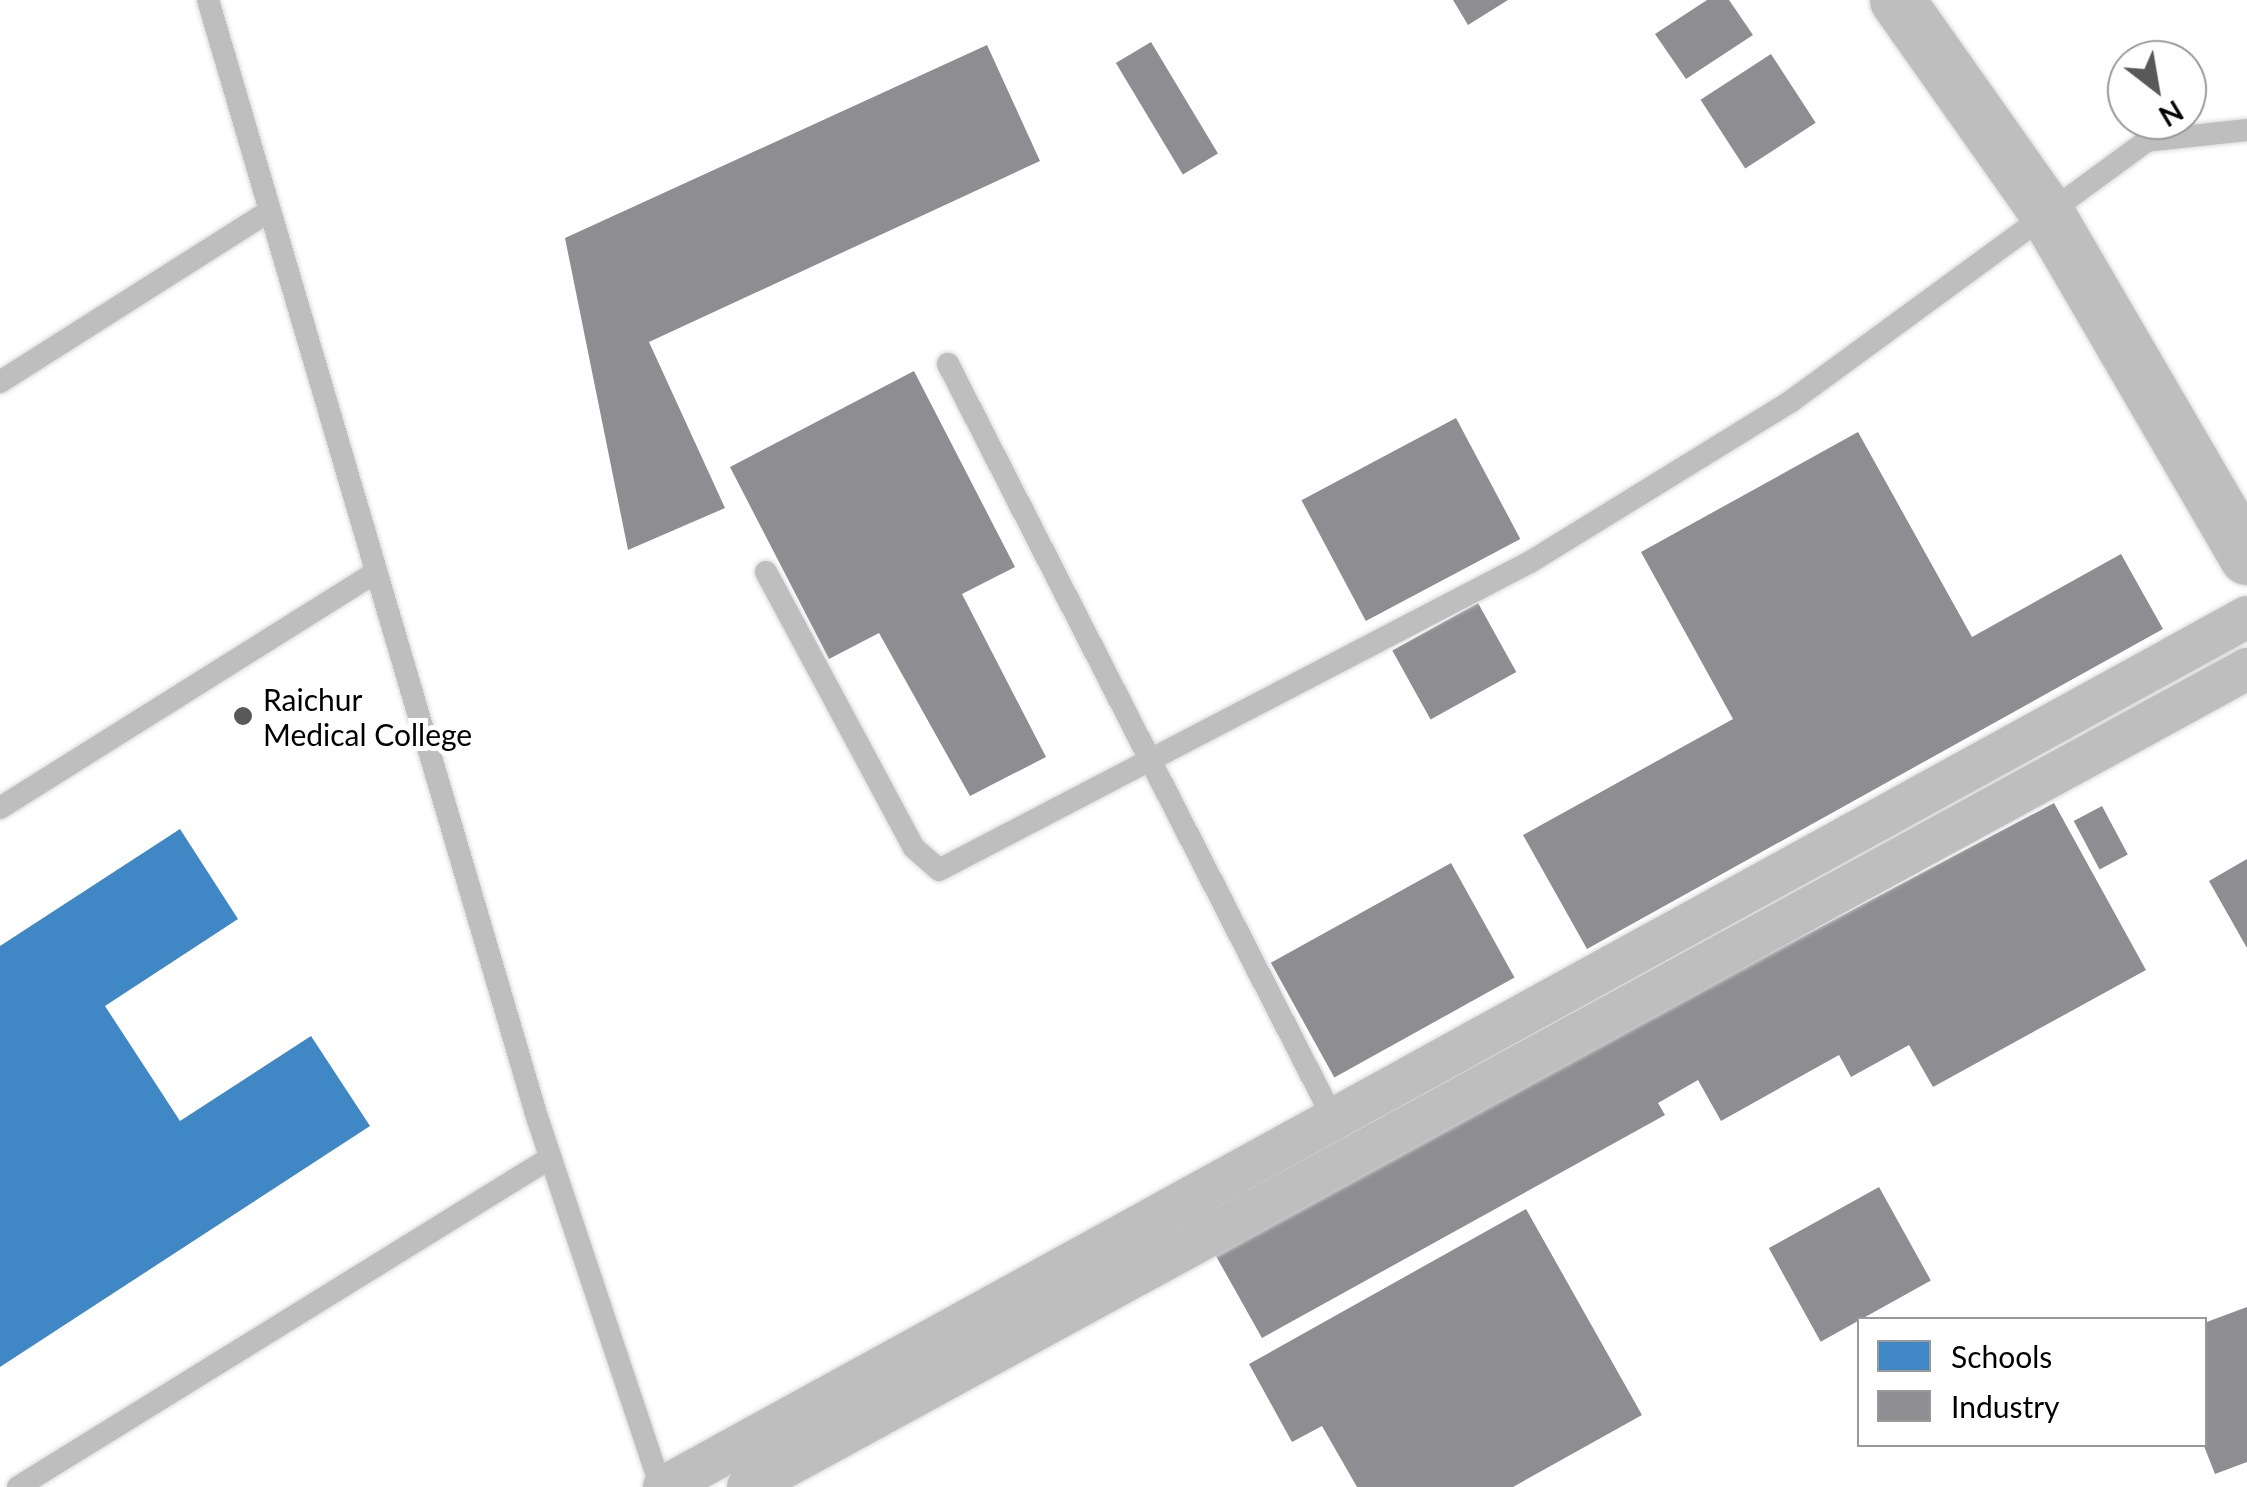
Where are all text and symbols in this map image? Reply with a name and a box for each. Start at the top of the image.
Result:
north arrow [2107,40,2207,140]
text: N [2153,94,2189,134]
place label: Raichur Medical College [263,681,472,752]
marker: Raichur Medical College [232,705,254,727]
legend [1857,1317,2207,1447]
text: Schools [1951,1338,2052,1374]
text: Industry [1951,1388,2060,1424]

